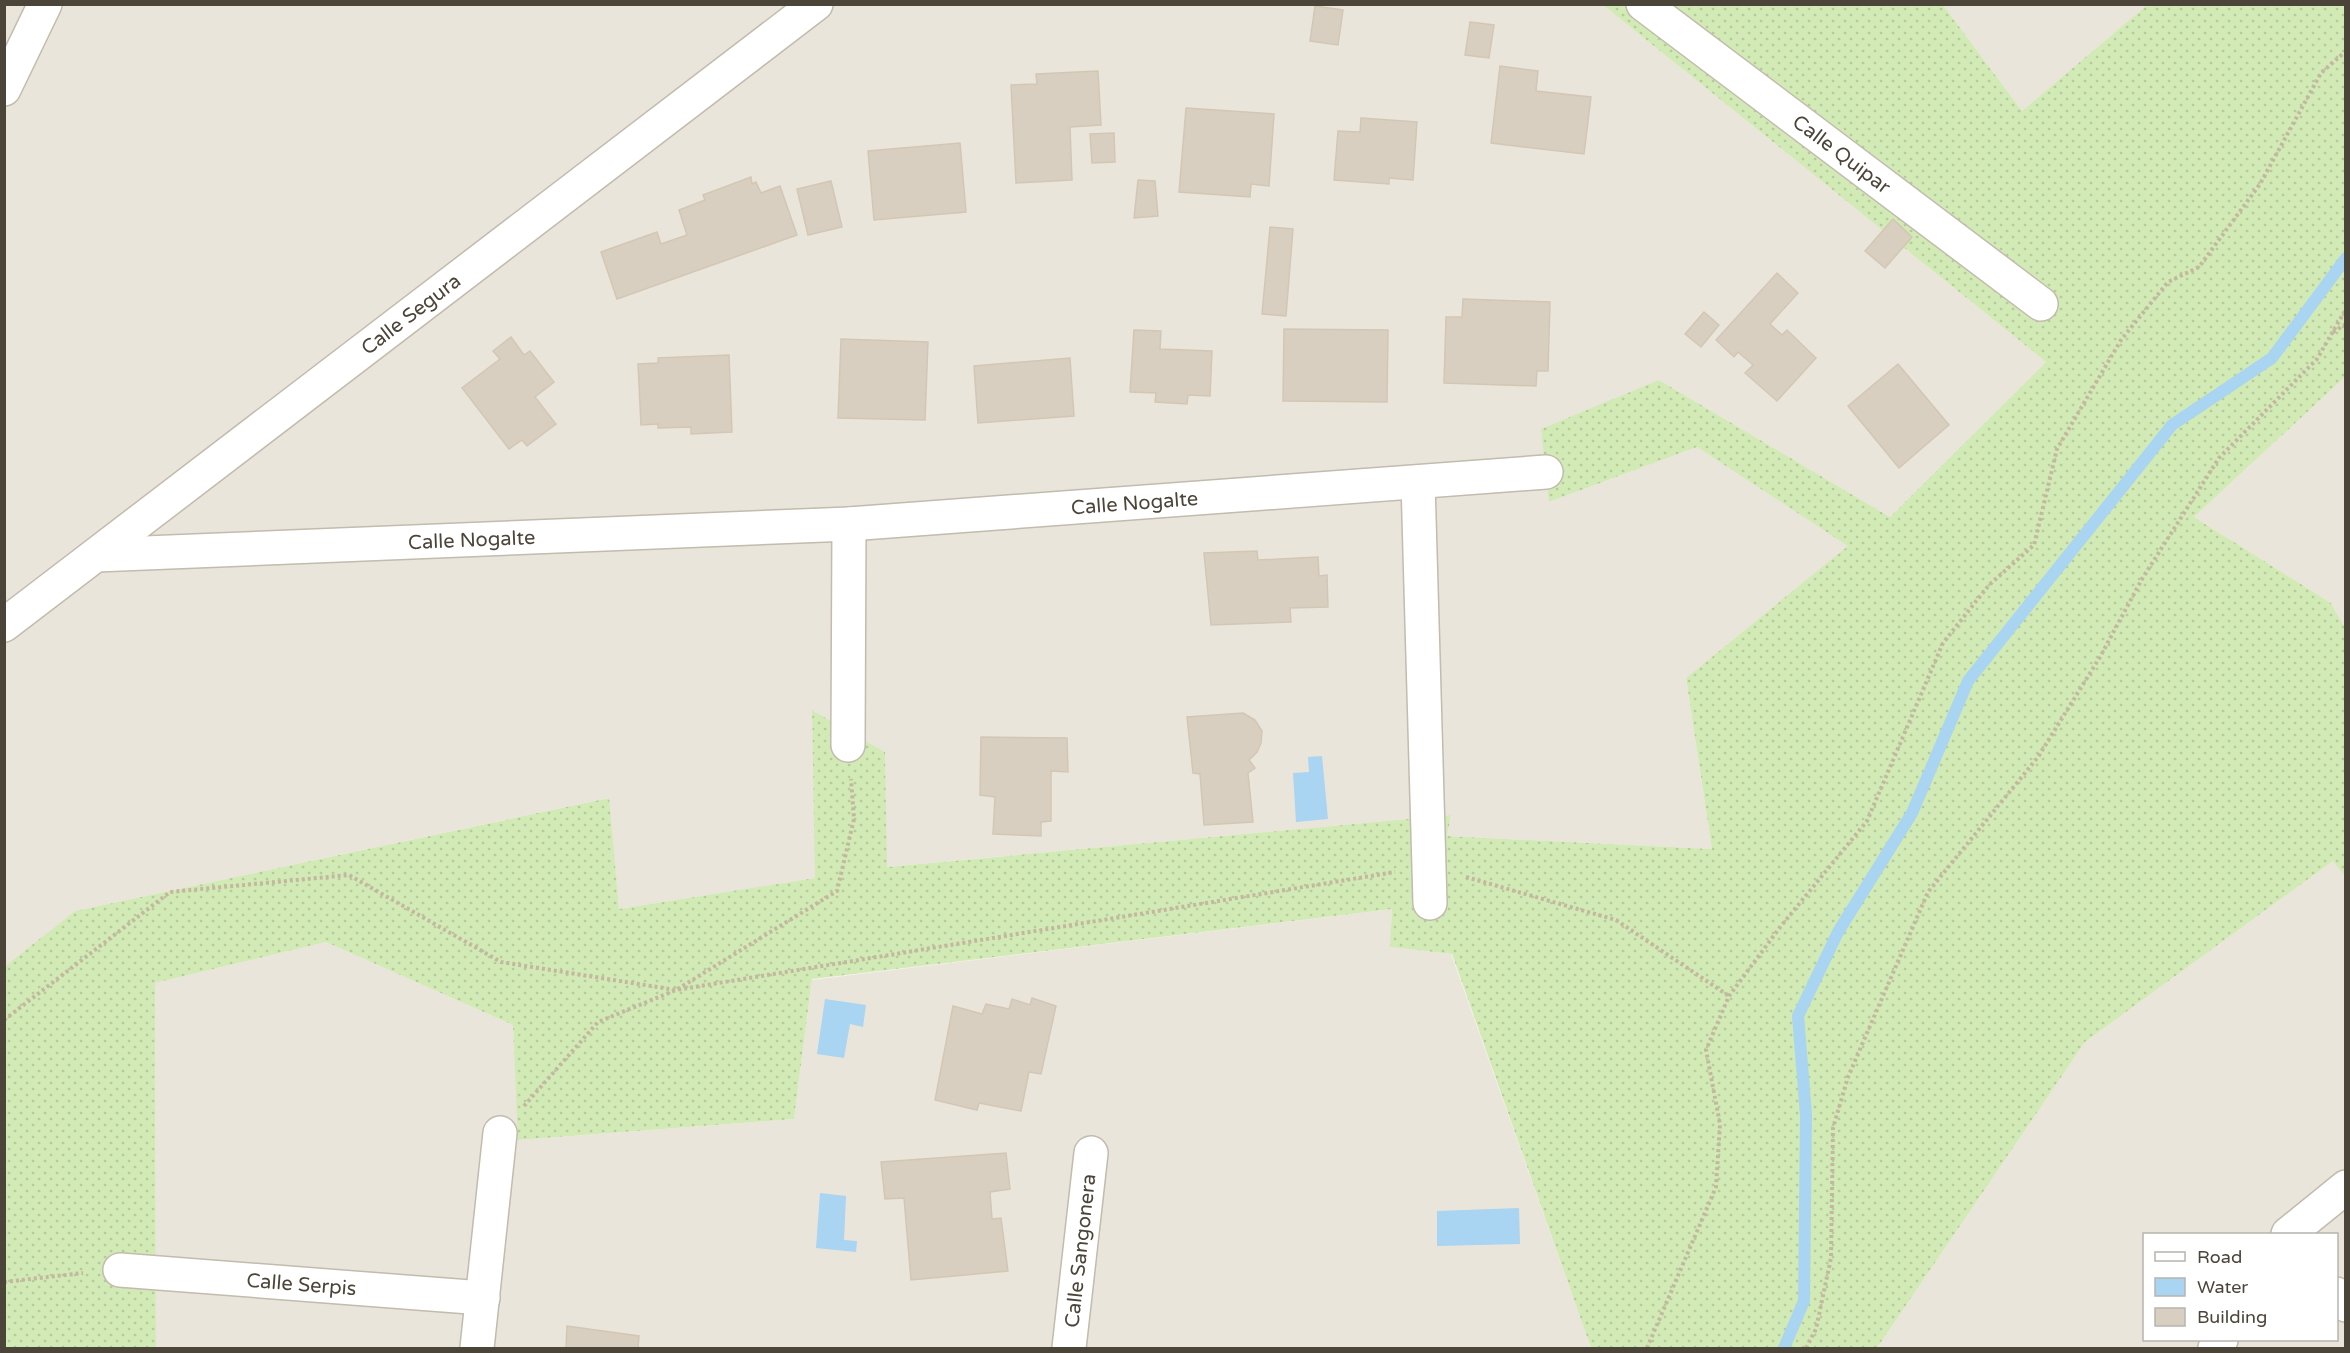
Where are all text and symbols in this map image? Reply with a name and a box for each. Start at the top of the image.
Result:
street label: Calle Quipar [1788,110,1895,200]
street label: Calle Segura [357,269,466,360]
street label: Calle Nogalte [1070,487,1199,520]
street label: Calle Nogalte [408,526,536,555]
street label: Calle Sangonera [1060,1173,1102,1329]
legend [2143,1233,2338,1341]
text: Road [2197,1246,2242,1268]
street label: Calle Serpis [246,1269,357,1301]
text: Water [2197,1276,2248,1298]
text: Building [2197,1306,2267,1328]

